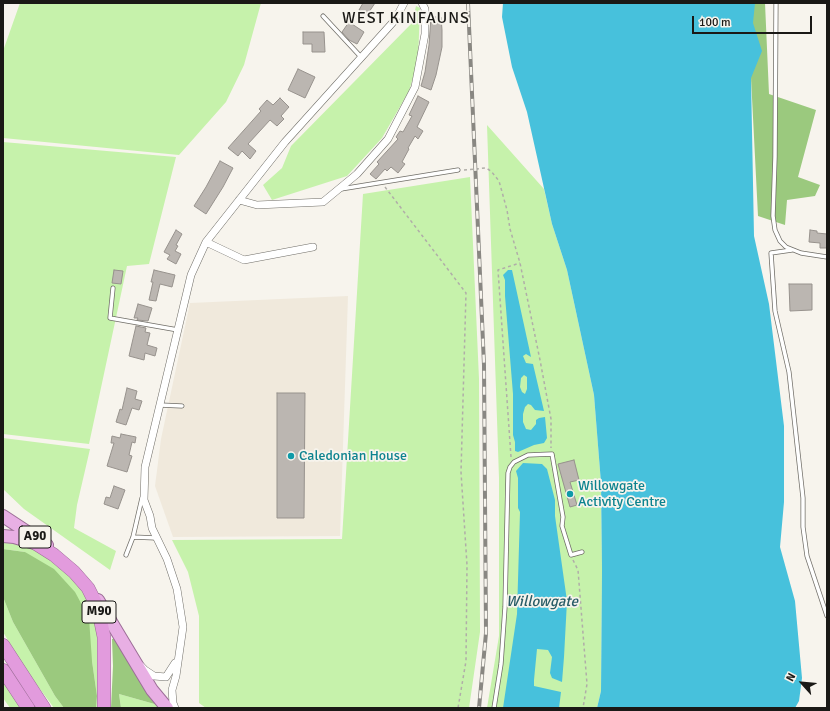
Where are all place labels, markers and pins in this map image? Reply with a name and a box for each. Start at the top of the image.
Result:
place label: Caledonian House [299,448,407,464]
marker: Caledonian House [286,451,296,461]
place label: Willowgate Activity Centre [578,478,666,510]
marker: Willowgate Activity Centre [565,489,575,499]

